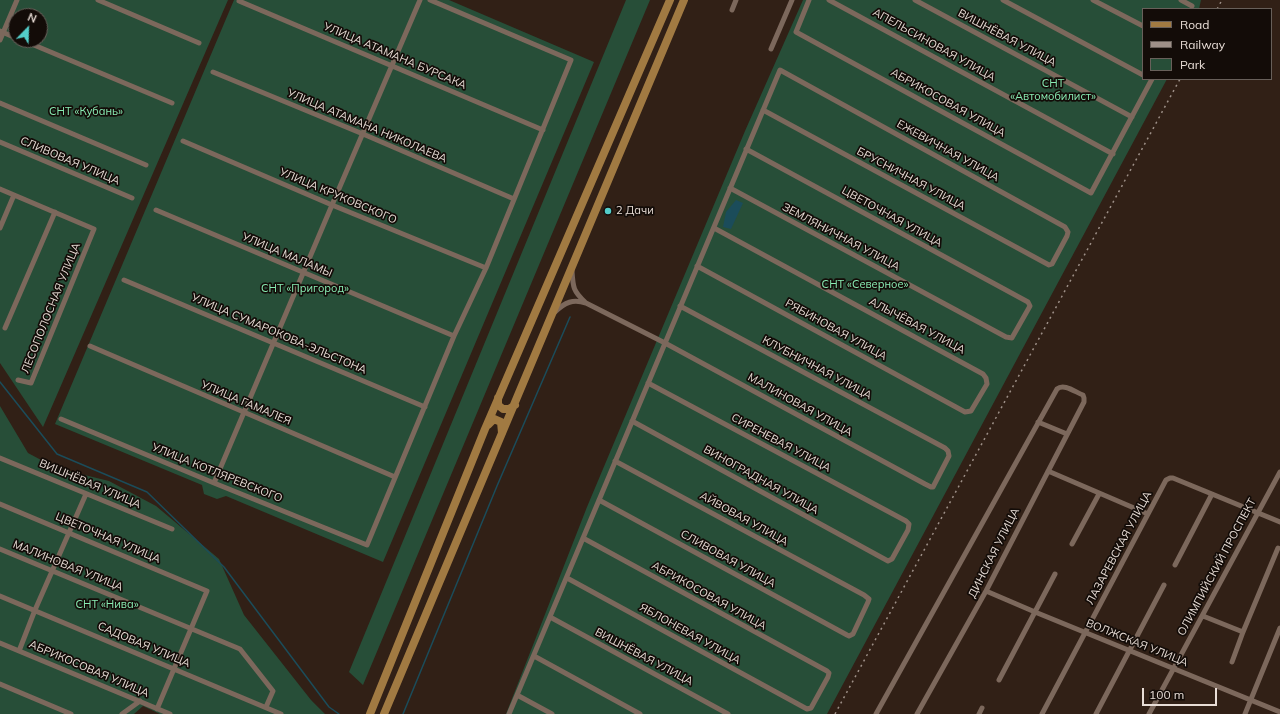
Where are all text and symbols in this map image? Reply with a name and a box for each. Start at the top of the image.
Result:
street label: АПЕЛЬСИНОВАЯ УЛИЦА [870,6,998,84]
street label: ВИШНЁВАЯ УЛИЦА [956,7,1058,69]
north arrow [8,8,48,48]
legend [1142,8,1272,80]
text: N [26,10,39,26]
text: Road [1180,17,1209,32]
street label: УЛИЦА АТАМАНА БУРСАКА [322,20,468,92]
text: Railway [1180,37,1225,52]
text: Park [1180,57,1205,72]
street label: АБРИКОСОВАЯ УЛИЦА [888,66,1008,140]
park label: СНТ «Автомобилист» [1010,77,1096,103]
street label: УЛИЦА АТАМАНА НИКОЛАЕВА [285,86,449,166]
park label: СНТ «Кубань» [49,105,123,119]
street label: ЕЖЕВИЧНАЯ УЛИЦА [895,117,1001,185]
street label: СЛИВОВАЯ УЛИЦА [18,134,122,188]
street label: БРУСНИЧНАЯ УЛИЦА [854,145,968,213]
street label: УЛИЦА КРУКОВСКОГО [277,165,399,227]
street label: ЦВЕТОЧНАЯ УЛИЦА [840,184,944,250]
street label: ЗЕМЛЯНИЧНАЯ УЛИЦА [780,200,902,274]
place label: 2 Дачи [616,204,654,218]
marker: 2 Дачи [603,206,613,216]
street label: УЛИЦА МАЛАМЫ [240,230,334,280]
street label: ЛЕСОПОЛОСНАЯ УЛИЦА [19,241,83,375]
park label: СНТ «Северное» [822,278,908,292]
park label: СНТ «Пригород» [261,282,349,296]
street label: УЛИЦА СУМАРОКОВА-ЭЛЬСТОНА [189,291,369,377]
street label: АЛЫЧЁВАЯ УЛИЦА [867,295,967,357]
street label: РЯБИНОВАЯ УЛИЦА [783,297,889,363]
street label: КЛУБНИЧНАЯ УЛИЦА [760,333,874,403]
street label: МАЛИНОВАЯ УЛИЦА [745,371,855,439]
street label: УЛИЦА ГАМАЛЕЯ [199,378,293,428]
street label: СИРЕНЕВАЯ УЛИЦА [729,411,833,475]
street label: УЛИЦА КОТЛЯРЕВСКОГО [150,441,284,505]
street label: ВИНОГРАДНАЯ УЛИЦА [701,443,821,517]
street label: ВИШНЁВАЯ УЛИЦА [37,457,143,511]
street label: АЙВОВАЯ УЛИЦА [698,489,790,549]
street label: ЛАЗАРЕВСКАЯ УЛИЦА [1083,489,1155,607]
street label: ОЛИМПИЙСКИЙ ПРОСПЕКТ [1175,496,1259,638]
street label: ДИНСКАЯ УЛИЦА [966,506,1022,600]
street label: ЦВЕТОЧНАЯ УЛИЦА [54,510,162,566]
street label: СЛИВОВАЯ УЛИЦА [678,527,778,591]
street label: МАЛИНОВАЯ УЛИЦА [11,538,125,594]
street label: АБРИКОСОВАЯ УЛИЦА [649,559,769,633]
park label: СНТ «Нива» [75,598,139,612]
street label: ЯБЛОНЕВАЯ УЛИЦА [637,601,743,667]
street label: ВОЛЖСКАЯ УЛИЦА [1084,616,1190,670]
street label: САДОВАЯ УЛИЦА [96,619,192,671]
street label: ВИШНЁВАЯ УЛИЦА [593,626,695,688]
street label: АБРИКОСОВАЯ УЛИЦА [27,638,151,700]
scale bar [1144,680,1219,706]
text: 100 m [1149,687,1184,702]

